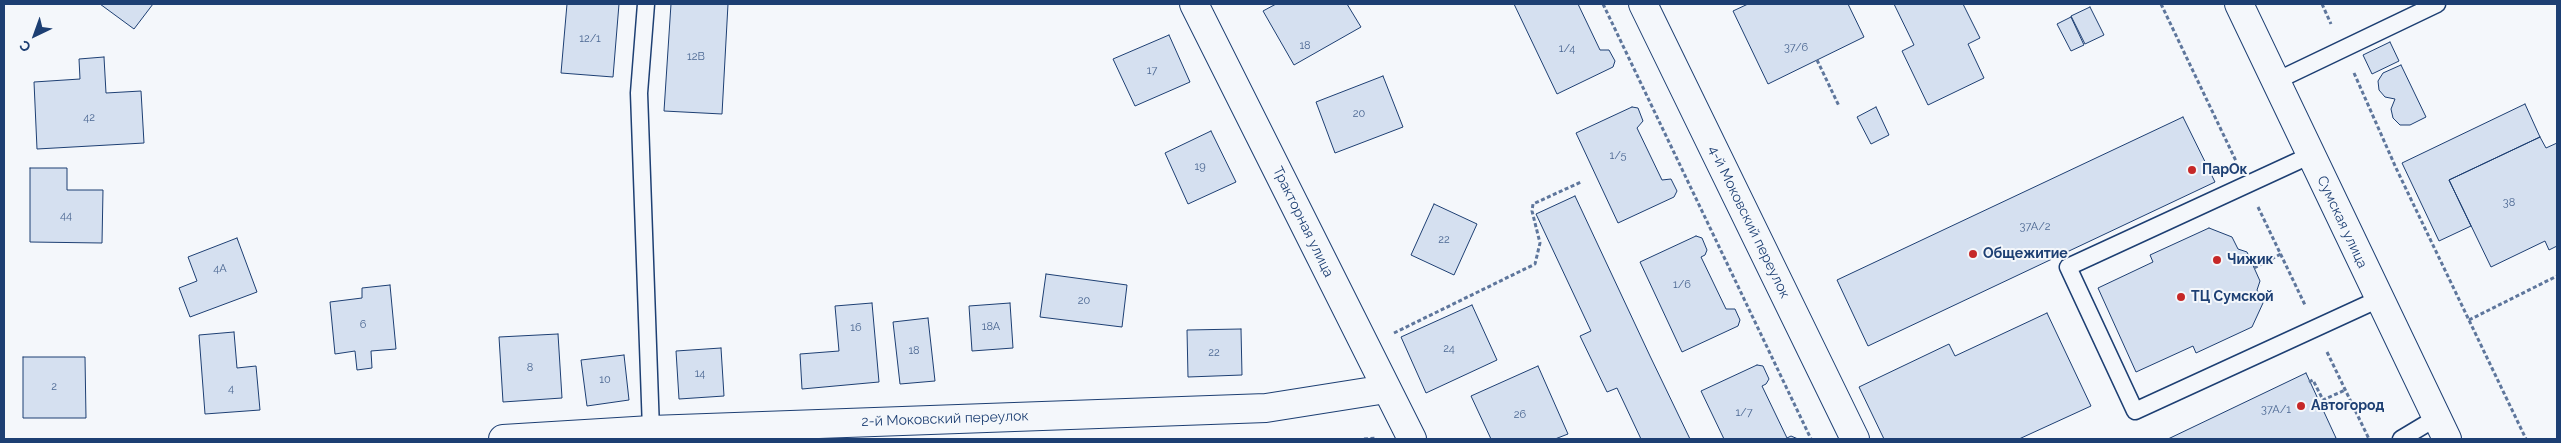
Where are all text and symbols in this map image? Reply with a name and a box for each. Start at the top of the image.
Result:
north arrow [10,10,60,60]
house number: 12/1 [579,32,601,46]
text: С [16,37,34,55]
house number: 18 [1299,39,1311,53]
house number: 37/6 [1784,41,1808,55]
house number: 1/4 [1559,42,1575,56]
house number: 12В [687,50,705,64]
house number: 17 [1147,64,1157,78]
house number: 20 [1353,107,1365,121]
house number: 42 [83,111,95,125]
street label: 4-й Моковский переулок [1705,143,1793,301]
house number: 1/5 [1610,149,1626,163]
house number: 19 [1194,160,1206,174]
place label: ПарОк [2202,162,2248,178]
street label: Тракторная улица [1269,164,1337,280]
marker: ПарОк [2186,164,2198,176]
street label: Сумская улица [2313,173,2371,271]
house number: 38 [2503,196,2515,210]
house number: 44 [60,209,72,223]
house number: 37А/2 [2020,220,2050,234]
house number: 22 [1438,233,1450,247]
place label: Общежитие [1983,246,2068,262]
marker: Общежитие [1967,248,1979,260]
place label: Чижик [2227,252,2274,268]
marker: Чижик [2211,254,2223,266]
house number: 4А [213,262,227,276]
house number: 1/6 [1673,278,1691,292]
place label: ТЦ Сумской [2191,289,2274,305]
marker: ТЦ Сумской [2175,291,2187,303]
house number: 20 [1078,294,1090,308]
house number: 6 [360,318,366,332]
house number: 18А [982,320,1000,334]
house number: 16 [850,321,862,335]
house number: 24 [1443,342,1455,356]
house number: 18 [908,344,920,358]
house number: 22 [1208,346,1220,360]
house number: 8 [527,361,533,375]
house number: 14 [695,367,705,381]
house number: 10 [599,373,611,387]
house number: 2 [51,380,57,394]
house number: 4 [228,382,234,396]
place label: Автогород [2311,398,2384,414]
marker: Автогород [2295,400,2307,412]
house number: 37А/1 [2261,403,2291,417]
house number: 1/7 [1735,406,1753,420]
street label: 2-й Моковский переулок [861,408,1029,430]
house number: 26 [1514,408,1526,422]

